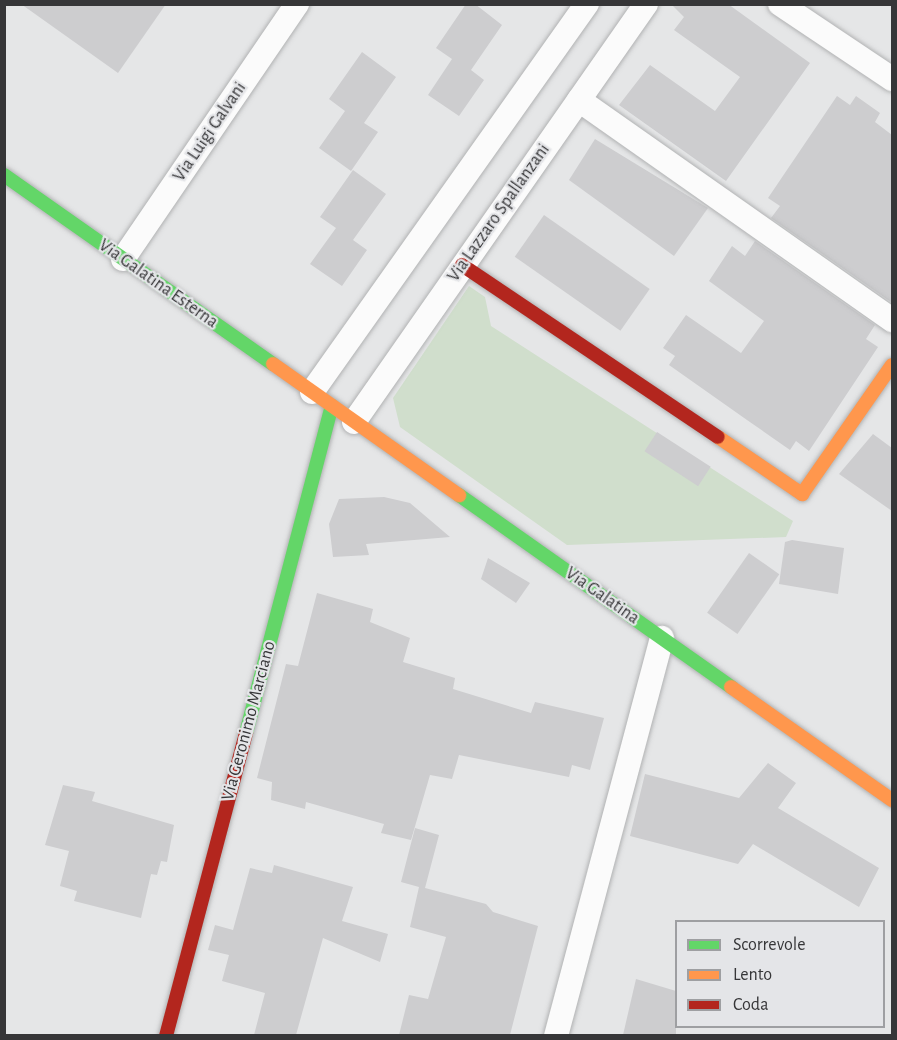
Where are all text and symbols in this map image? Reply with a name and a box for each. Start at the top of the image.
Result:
street label: Via Luigi Galvani [169,78,251,186]
street label: Via Lazzaro Spallanzani [443,140,555,286]
street label: Via Galatina Esterna [94,235,222,333]
street label: Via Galatina [561,563,643,629]
street label: Via Geronimo Marciano [217,639,281,803]
legend [675,920,885,1028]
text: Scorrevole [733,936,806,954]
text: Lento [733,966,772,984]
text: Coda [733,996,768,1014]

